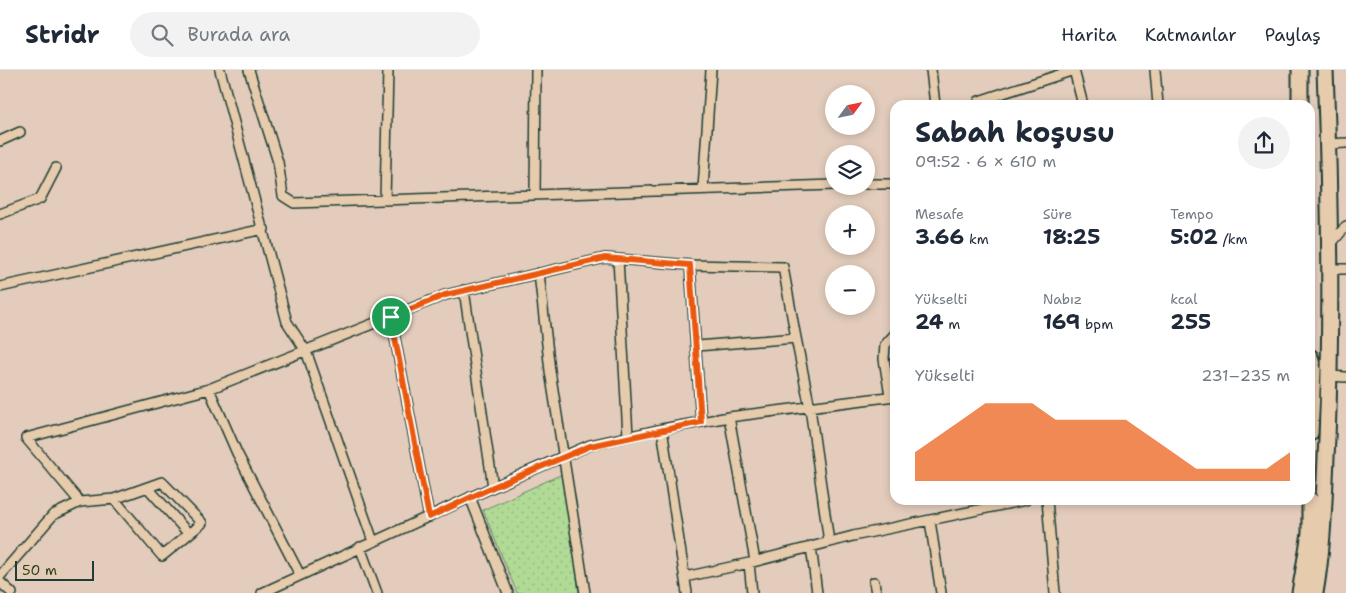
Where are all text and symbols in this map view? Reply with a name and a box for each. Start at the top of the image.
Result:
search box [130,12,480,57]
text: Stridr [25,19,100,51]
icon: search [148,21,176,49]
text: Burada ara [188,22,290,47]
text: Harita [1061,23,1117,47]
text: Katmanlar [1145,23,1237,47]
text: Paylaş [1265,23,1321,47]
north arrow [825,85,875,135]
map controls [825,85,875,315]
text: Sabah koşusu [915,113,1115,151]
button: share [1238,117,1290,169]
button: layers [825,145,875,195]
text: 09:52 · 6 × 610 m [915,151,1056,172]
button: + [825,205,875,255]
text: Mesafe [915,205,964,223]
text: Süre [1043,205,1072,223]
text: Tempo [1170,205,1213,223]
text: 3.66 [915,223,964,251]
text: 18:25 [1043,223,1100,251]
text: 5:02 [1170,223,1218,251]
text: km [964,230,989,248]
text: /km [1218,230,1248,248]
button: − [825,265,875,315]
text: Yükselti [915,290,967,308]
text: Nabız [1043,290,1082,308]
text: kcal [1170,290,1198,308]
pin [370,296,412,338]
icon: arrive [377,303,405,331]
text: 24 [915,308,944,336]
text: 169 [1043,308,1080,336]
text: 255 [1170,308,1211,336]
text: m [944,315,960,333]
text: bpm [1080,315,1113,333]
text: Yükselti [915,365,975,386]
text: 231–235 m [1201,365,1290,386]
scale bar [15,558,94,581]
text: 50 m [22,561,57,579]

